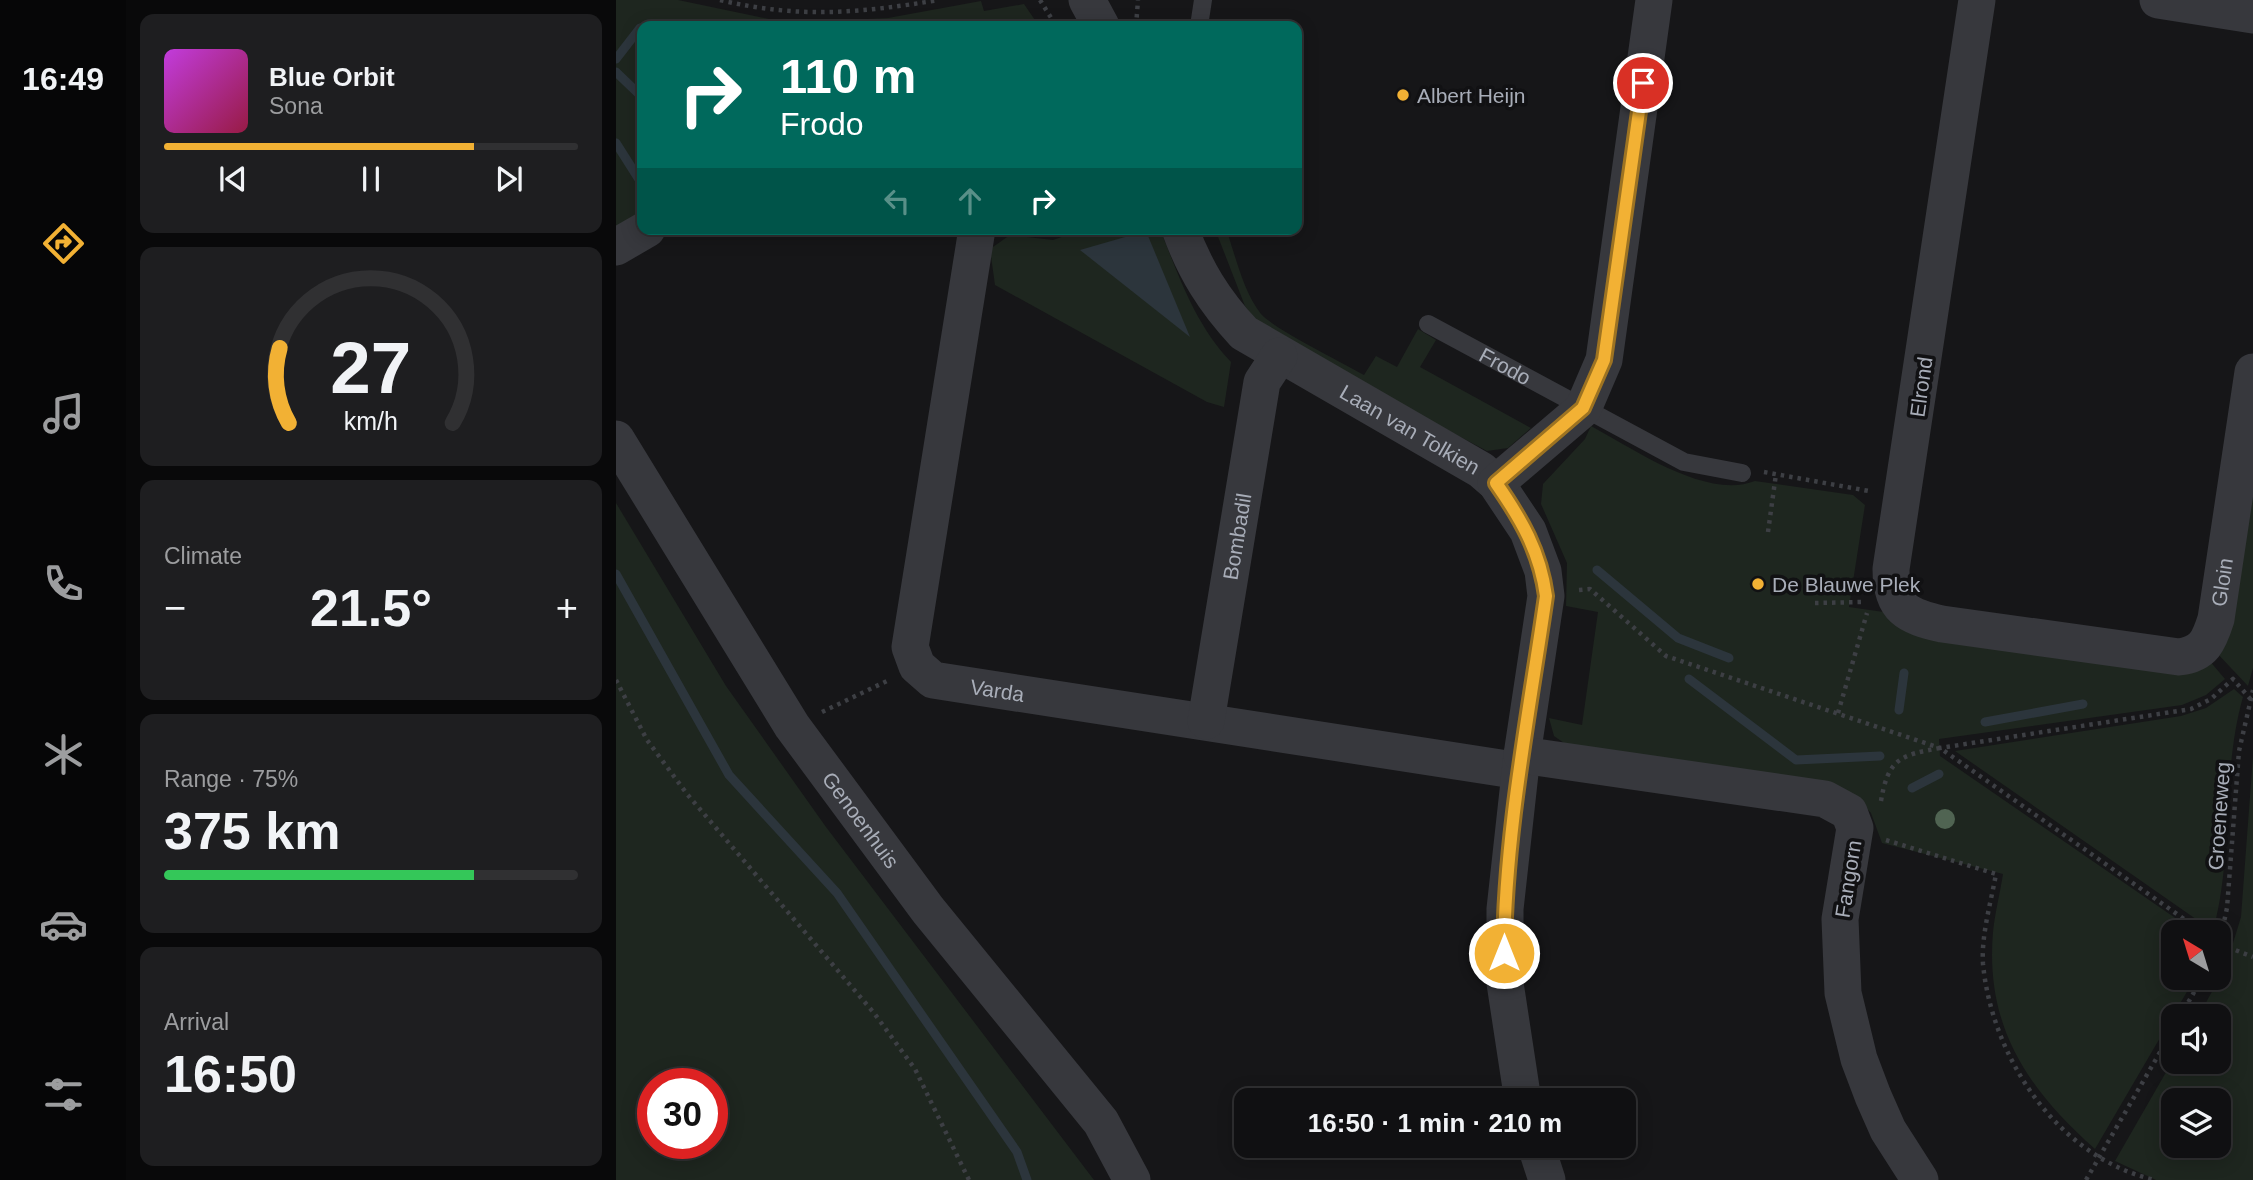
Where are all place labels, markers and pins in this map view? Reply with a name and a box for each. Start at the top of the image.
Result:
pin [1613,53,1673,113]
place label: Albert Heijn [1417,84,1526,107]
marker: Albert Heijn [1395,87,1411,103]
place label: De Blauwe Plek [1772,573,1921,596]
marker: De Blauwe Plek [1750,576,1766,592]

